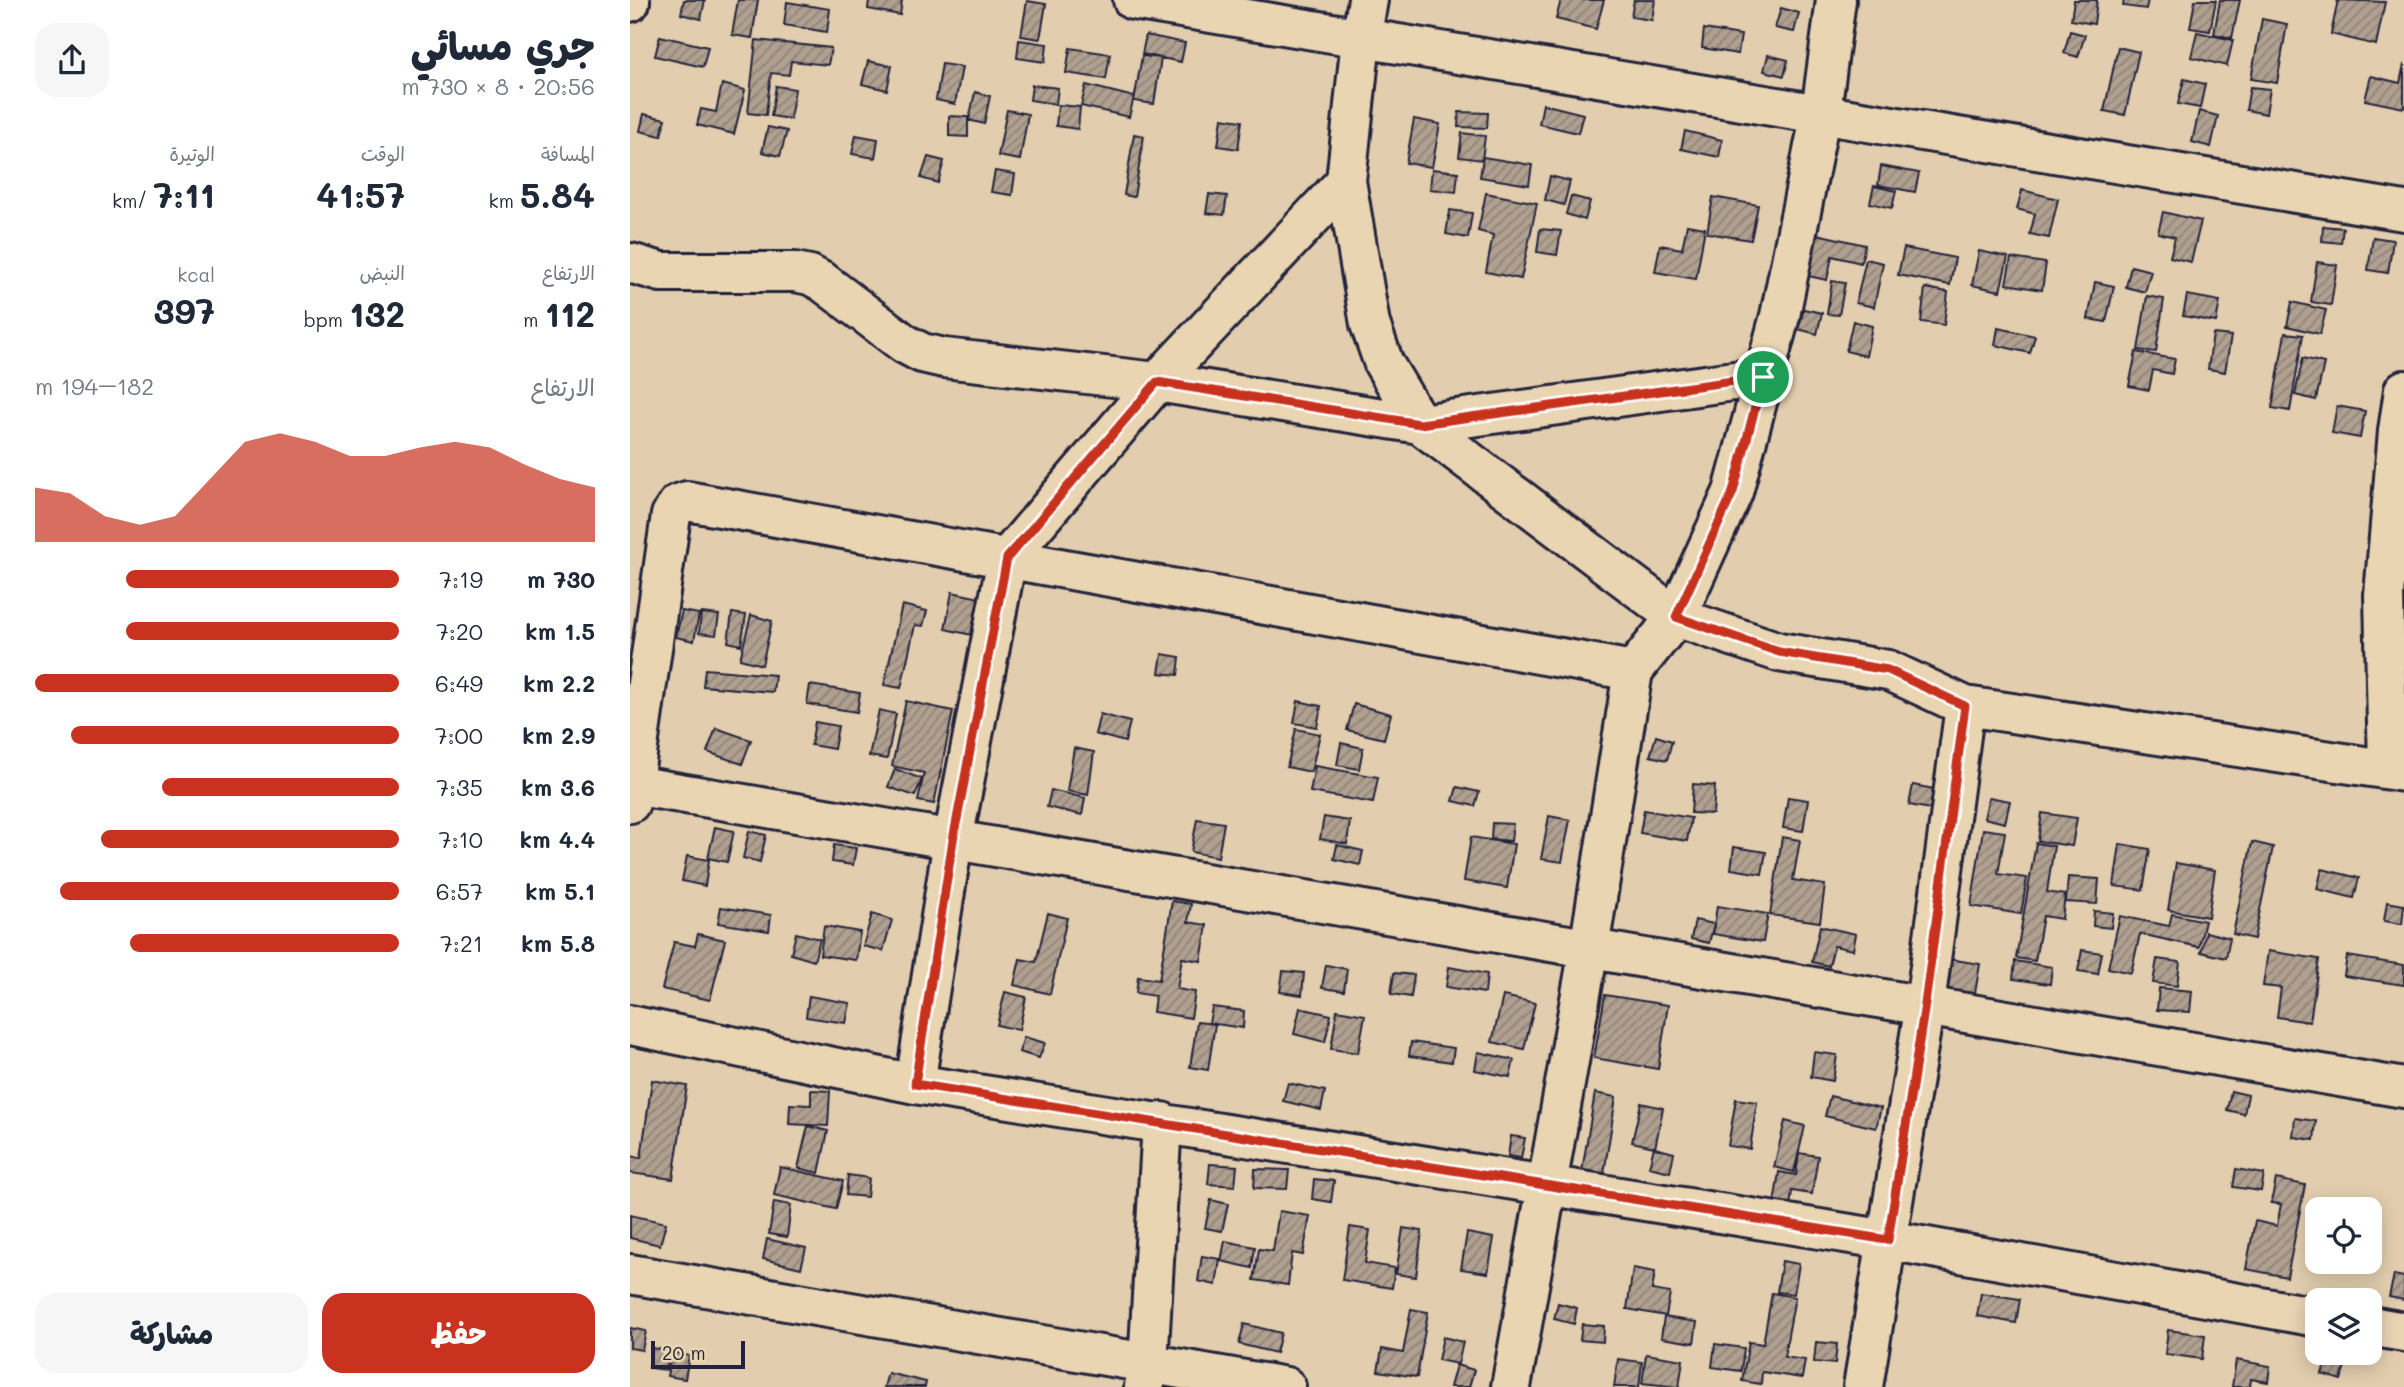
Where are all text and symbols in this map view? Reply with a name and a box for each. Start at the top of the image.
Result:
text: جري مسائي [411,20,595,70]
button: share [35,23,109,97]
text: 20:56 · 8 × 730 m [402,71,595,101]
text: الوتيرة [169,141,215,166]
text: الوقت [361,141,405,166]
text: المسافة [541,141,595,166]
text: 7:11 [153,171,215,217]
text: 41:57 [316,171,405,217]
text: 5.84 [520,171,595,217]
text: /km [112,188,153,213]
text: km [489,188,520,213]
text: النبض [360,260,405,285]
text: الارتفاع [542,260,595,285]
text: kcal [177,262,215,287]
text: 397 [153,287,215,333]
text: 132 [349,290,405,336]
text: 112 [544,290,595,336]
text: bpm [304,307,349,332]
text: m [523,307,544,332]
pin [1733,347,1793,407]
icon: arrive [1744,358,1782,396]
text: 182–194 m [35,371,154,401]
text: الارتفاع [531,372,595,402]
text: 7:19 [439,564,483,594]
text: 730 m [527,564,595,594]
text: 7:20 [436,616,483,646]
text: 1.5 km [525,616,595,646]
text: 6:49 [435,668,483,698]
text: 2.2 km [523,668,595,698]
text: 7:00 [435,720,483,750]
text: 2.9 km [522,720,595,750]
text: 7:35 [436,772,483,802]
text: 3.6 km [521,772,595,802]
text: 7:10 [439,824,483,854]
text: 4.4 km [520,824,595,854]
text: 6:57 [436,876,483,906]
text: 5.1 km [525,876,595,906]
text: 7:21 [440,928,483,958]
text: 5.8 km [521,928,595,958]
map controls [2305,1197,2382,1365]
button: locate [2305,1197,2382,1274]
button: layers [2305,1288,2382,1365]
button: مشاركة [35,1293,308,1373]
button: حفظ [322,1293,595,1373]
scale bar [651,1338,746,1370]
text: 20 m [662,1340,706,1365]

